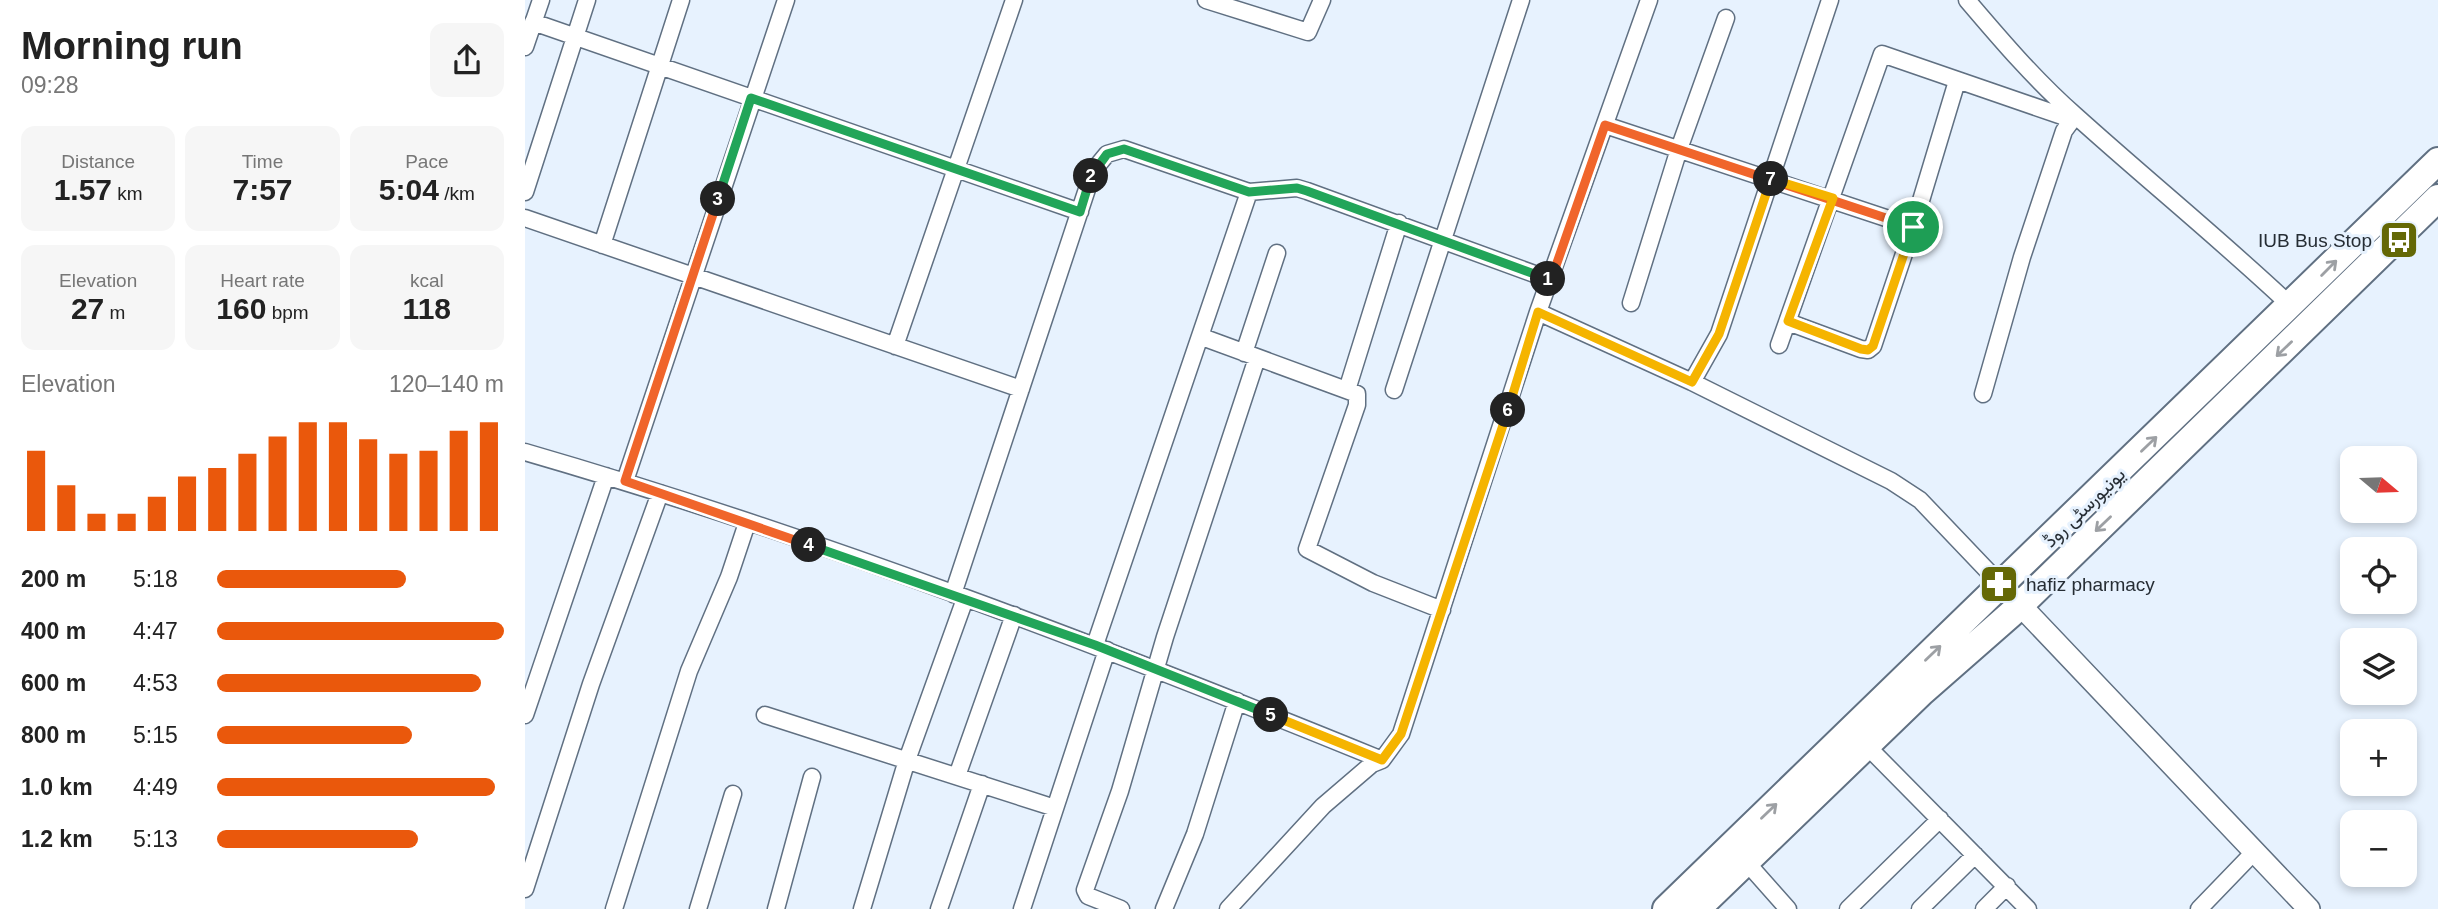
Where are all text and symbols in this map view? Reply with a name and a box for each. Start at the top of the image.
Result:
button: share [430,23,504,97]
text: Morning run [21,25,243,67]
text: 09:28 [21,72,79,98]
text: Distance [61,151,135,172]
text: Time [242,151,283,172]
text: Pace [405,151,448,172]
pin: 2 [1073,158,1109,194]
pin: 7 [1753,162,1789,196]
text: 2 [1085,165,1096,186]
text: 7 [1765,168,1776,189]
text: 1.57 [54,173,112,206]
text: 7:57 [232,173,293,206]
text: 5:04 [379,173,439,206]
pin: 3 [701,182,735,216]
text: km [112,183,143,204]
text: /km [439,183,475,204]
text: 3 [712,188,723,209]
pin [1883,197,1943,257]
icon: arrive [1894,208,1932,246]
bus stop icon: IUB Bus Stop [2378,219,2420,261]
place label: IUB Bus Stop [2258,230,2372,251]
one-way arrow [2321,260,2338,277]
pin: 1 [1531,262,1565,296]
text: 1 [1542,268,1553,289]
text: Elevation [59,270,137,291]
text: Heart rate [220,270,305,291]
text: kcal [410,270,444,291]
text: 27 [71,292,104,325]
text: 160 [216,292,266,325]
text: 118 [403,292,451,325]
text: m [104,302,125,323]
text: bpm [266,302,309,323]
one-way arrow [2275,340,2292,357]
text: Elevation [21,371,116,397]
text: 120–140 m [389,371,504,397]
pin: 6 [1490,392,1525,428]
text: 6 [1502,399,1513,420]
one-way arrow [2140,436,2157,453]
north arrow [2340,446,2417,523]
map controls [2340,446,2417,887]
street label: یونیورسٹی روڈ [2039,463,2130,552]
one-way arrow [2095,516,2112,533]
pin: 4 [791,528,827,562]
text: 4 [803,534,814,555]
button: locate [2340,537,2417,614]
pharmacy icon: hafiz pharmacy [1978,563,2020,605]
text: 200 m [21,566,86,592]
text: 5:18 [133,566,178,592]
place label: hafiz pharmacy [2026,574,2155,595]
text: 400 m [21,618,86,644]
text: 4:47 [133,618,178,644]
button: layers [2340,628,2417,705]
one-way arrow [1924,645,1941,662]
text: 600 m [21,670,86,696]
text: 4:53 [133,670,178,696]
pin: 5 [1253,698,1289,732]
text: 5 [1265,704,1276,725]
button: + [2340,719,2417,796]
text: 800 m [21,722,86,748]
text: 5:15 [133,722,178,748]
text: 1.0 km [21,774,93,800]
text: 4:49 [133,774,178,800]
one-way arrow [1760,803,1777,820]
button: − [2340,810,2417,887]
text: 1.2 km [21,826,93,852]
text: 5:13 [133,826,178,852]

